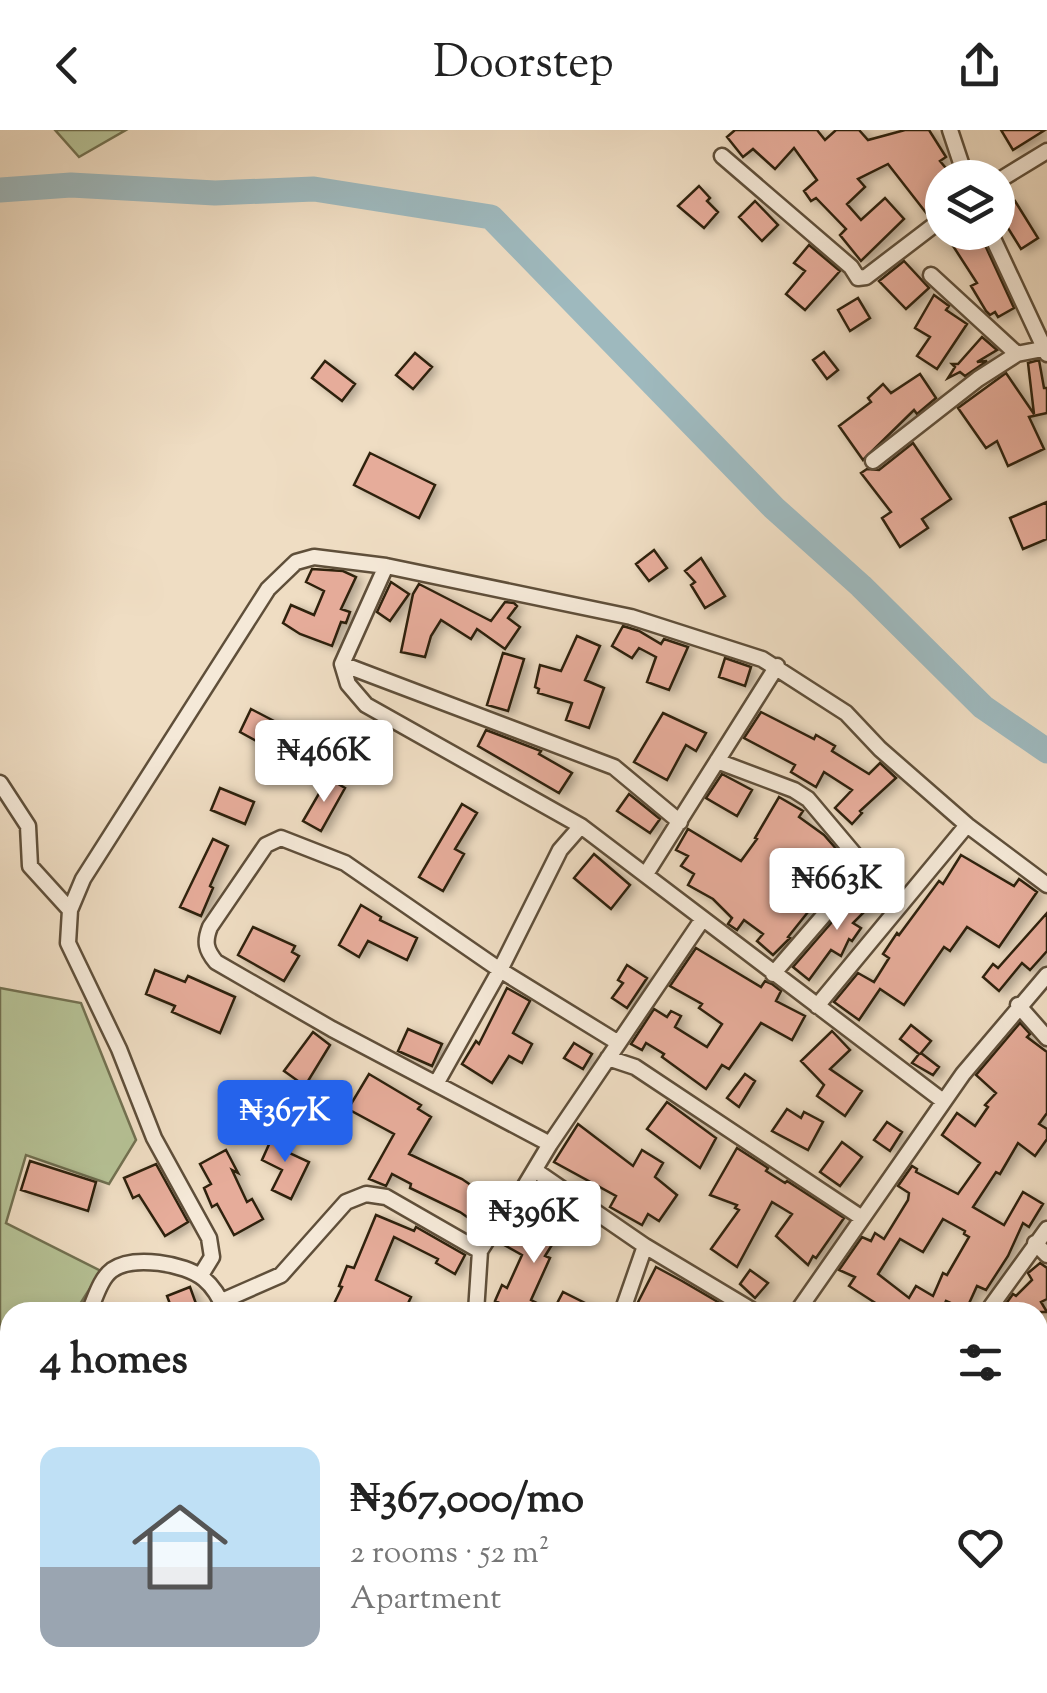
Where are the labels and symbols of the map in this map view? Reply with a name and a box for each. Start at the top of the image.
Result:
pin: ₦466K [254,720,394,805]
pin: ₦663K [767,848,907,933]
pin: ₦367K [215,1080,355,1165]
pin: ₦396K [464,1181,604,1266]

